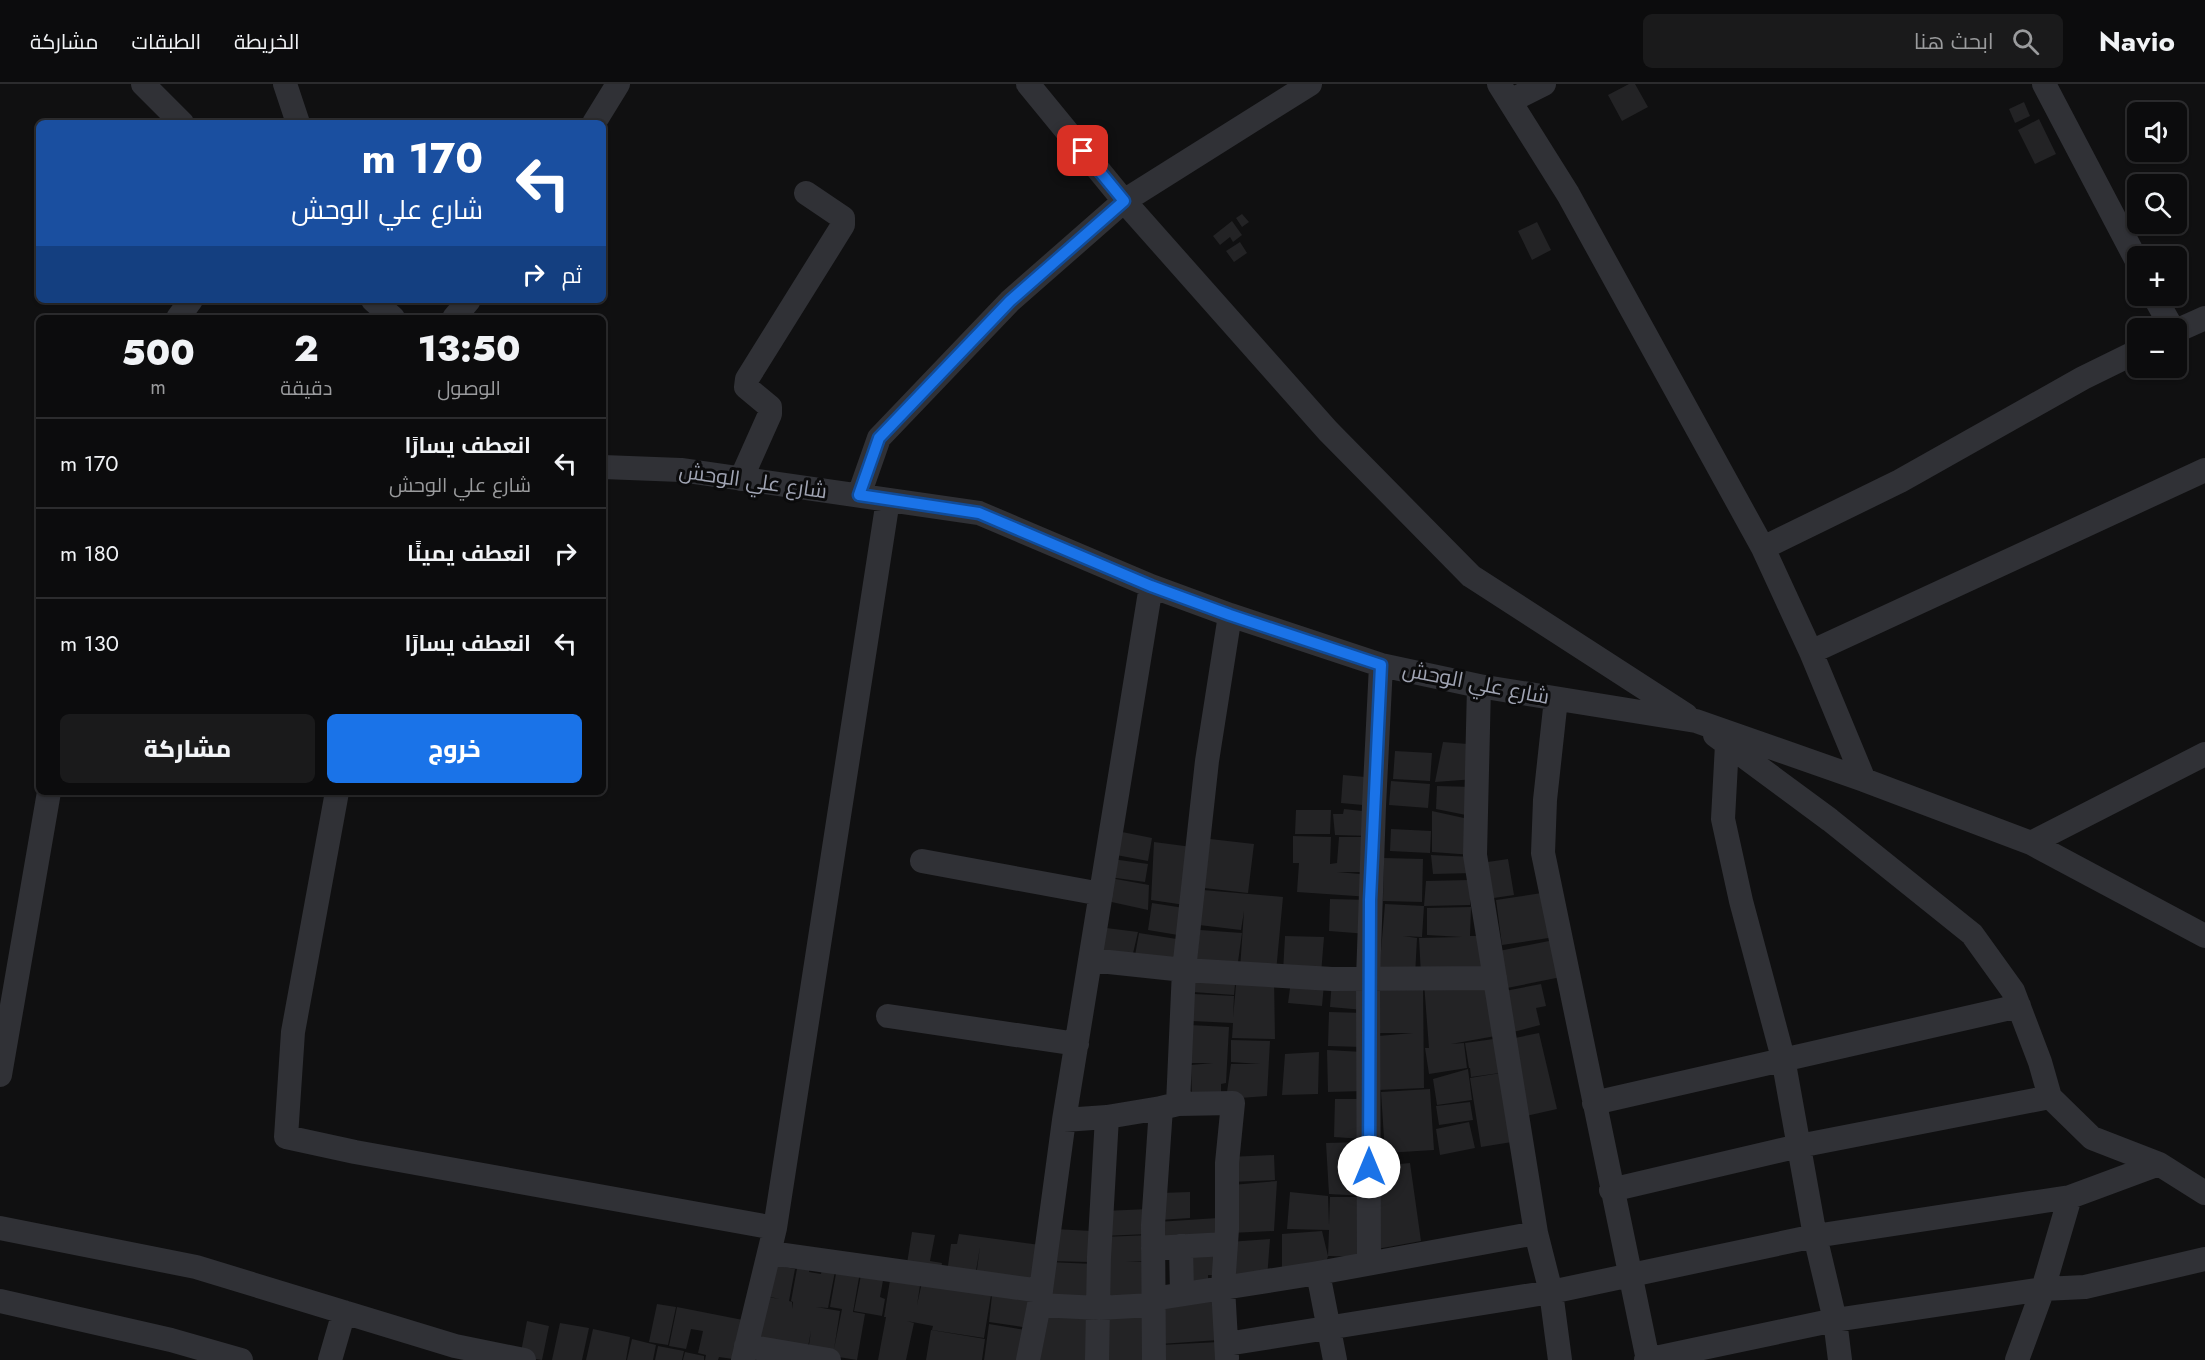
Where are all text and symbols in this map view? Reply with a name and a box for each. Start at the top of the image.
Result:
search box [1643,14,2063,68]
text: Navio [2099,21,2175,62]
text: ابحث هنا [1914,25,1994,57]
icon: search [2009,25,2042,58]
text: مشاركة [30,27,99,57]
text: الطبقات [132,27,201,57]
text: الخريطة [234,27,300,57]
map controls [2127,102,2187,378]
button: sound [2127,102,2187,162]
pin [1057,125,1108,176]
text: 170 m [361,128,483,189]
icon: arrive [1066,134,1099,167]
icon: left [504,144,582,222]
button: search [2127,174,2187,234]
text: شارع علي الوحش [291,190,483,229]
button: + [2127,246,2187,306]
icon: right [517,258,550,291]
text: ثم [562,259,582,291]
button: − [2127,318,2187,378]
text: 2 [294,322,319,374]
text: 13:50 [418,322,520,374]
text: 500 [122,326,195,378]
text: m [150,373,166,402]
text: دقيقة [280,374,332,403]
text: الوصول [437,374,501,403]
text: انعطف يسارًا [404,429,531,461]
text: 170 m [60,447,118,479]
icon: left [549,447,582,480]
street label: شارع علي الوحش [677,456,829,507]
text: شارع علي الوحش [389,471,531,500]
text: 180 m [60,537,119,569]
text: انعطف يمينًا [407,537,531,569]
icon: right [549,537,582,570]
text: 130 m [60,627,119,659]
text: انعطف يسارًا [404,627,531,659]
icon: left [549,627,582,660]
street label: شارع علي الوحش [1400,654,1552,713]
button: مشاركة [60,714,315,783]
button: خروج [327,714,582,783]
position arrow [1337,1135,1401,1199]

